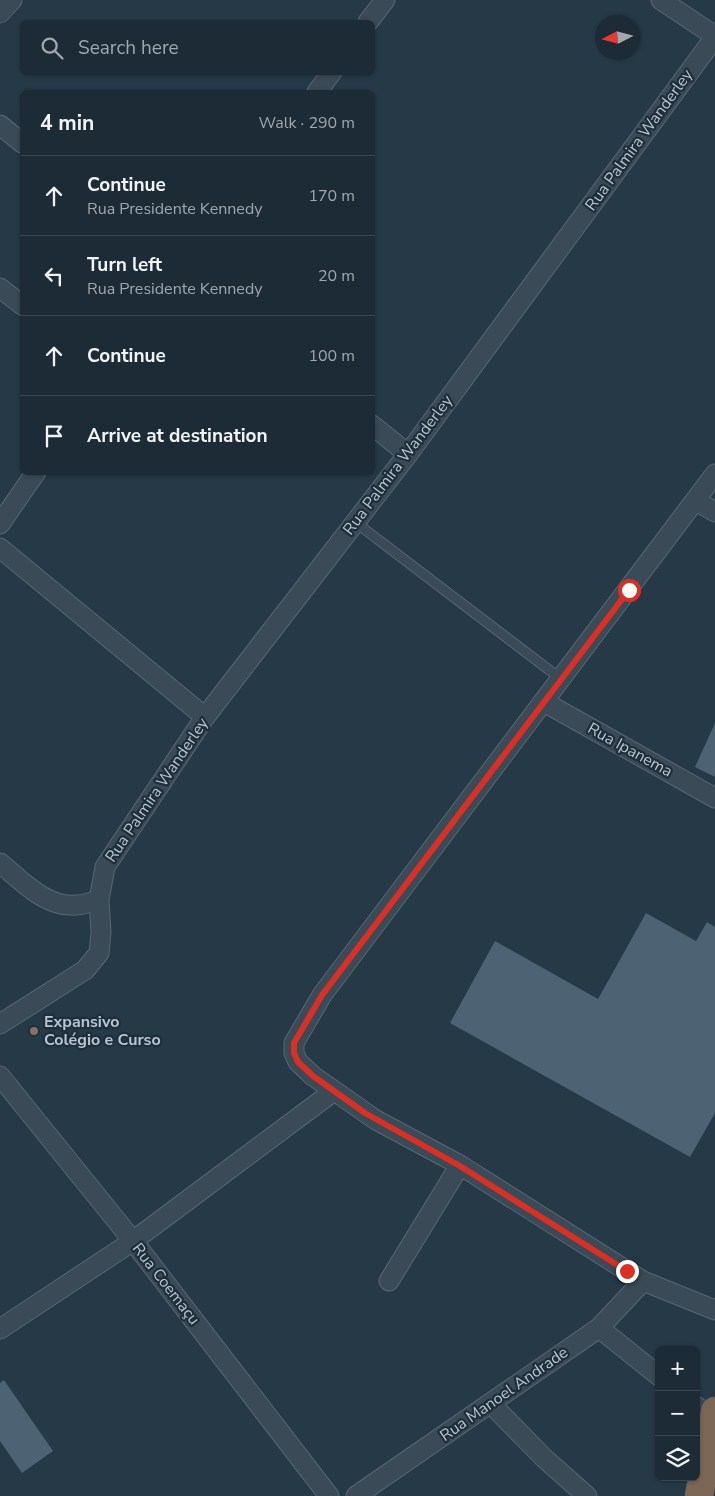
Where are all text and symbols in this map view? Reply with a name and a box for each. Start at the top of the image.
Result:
north arrow [595,15,640,60]
search box [20,20,375,75]
icon: search [38,34,66,62]
text: Search here [78,35,179,61]
street label: Rua Palmira Wanderley [580,64,698,215]
text: 4 min [40,109,94,137]
text: Walk · 290 m [259,112,355,134]
text: Continue [87,172,166,198]
icon: ahead [40,182,68,210]
text: 170 m [308,185,355,207]
text: Rua Presidente Kennedy [87,198,262,220]
text: Turn left [87,252,162,278]
icon: left [40,262,68,290]
text: 20 m [318,265,355,287]
text: Rua Presidente Kennedy [87,278,262,300]
icon: ahead [40,342,68,370]
text: Continue [87,343,166,369]
text: 100 m [308,345,355,367]
street label: Rua Palmira Wanderley [338,390,458,540]
icon: arrive [40,422,68,450]
text: Arrive at destination [87,423,268,449]
route start [618,579,641,602]
street label: Rua Palmira Wanderley [100,713,214,867]
street label: Rua Ipanema [584,718,676,782]
place label: Expansivo Colégio e Curso [44,1011,161,1051]
marker: Expansivo Colégio e Curso [28,1025,40,1037]
street label: Rua Coemaçu [127,1238,205,1330]
route end [616,1260,639,1283]
street label: Rua Manoel Andrade [436,1341,572,1447]
map controls [655,1346,700,1481]
button: + [655,1346,700,1391]
button: − [655,1391,700,1436]
button: layers [655,1436,700,1481]

